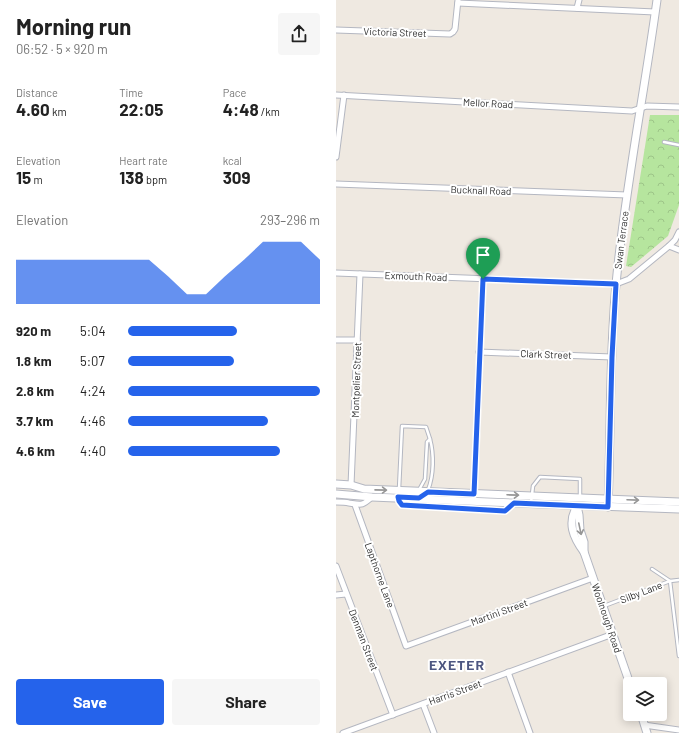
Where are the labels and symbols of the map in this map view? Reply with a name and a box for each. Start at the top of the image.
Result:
street label: Victoria Street [363,25,427,39]
street label: Mellor Road [463,96,513,110]
street label: Bucknall Road [450,183,512,197]
street label: Swan Terrace [611,210,631,270]
pin [466,238,500,279]
street label: Exmouth Road [384,269,448,283]
street label: Montpelier Street [349,342,363,418]
street label: Clark Street [520,347,572,361]
one-way arrow [374,486,387,493]
one-way arrow [506,491,519,499]
one-way arrow [626,496,639,504]
one-way arrow [577,522,585,535]
street label: Lapthorne Lane [363,541,397,609]
street label: Silby Lane [618,578,664,606]
street label: Woolnough Road [590,582,624,654]
street label: Martini Street [469,596,529,628]
street label: Denman Street [347,608,381,673]
district label: EXETER [429,656,485,673]
street label: Harris Street [427,677,484,707]

